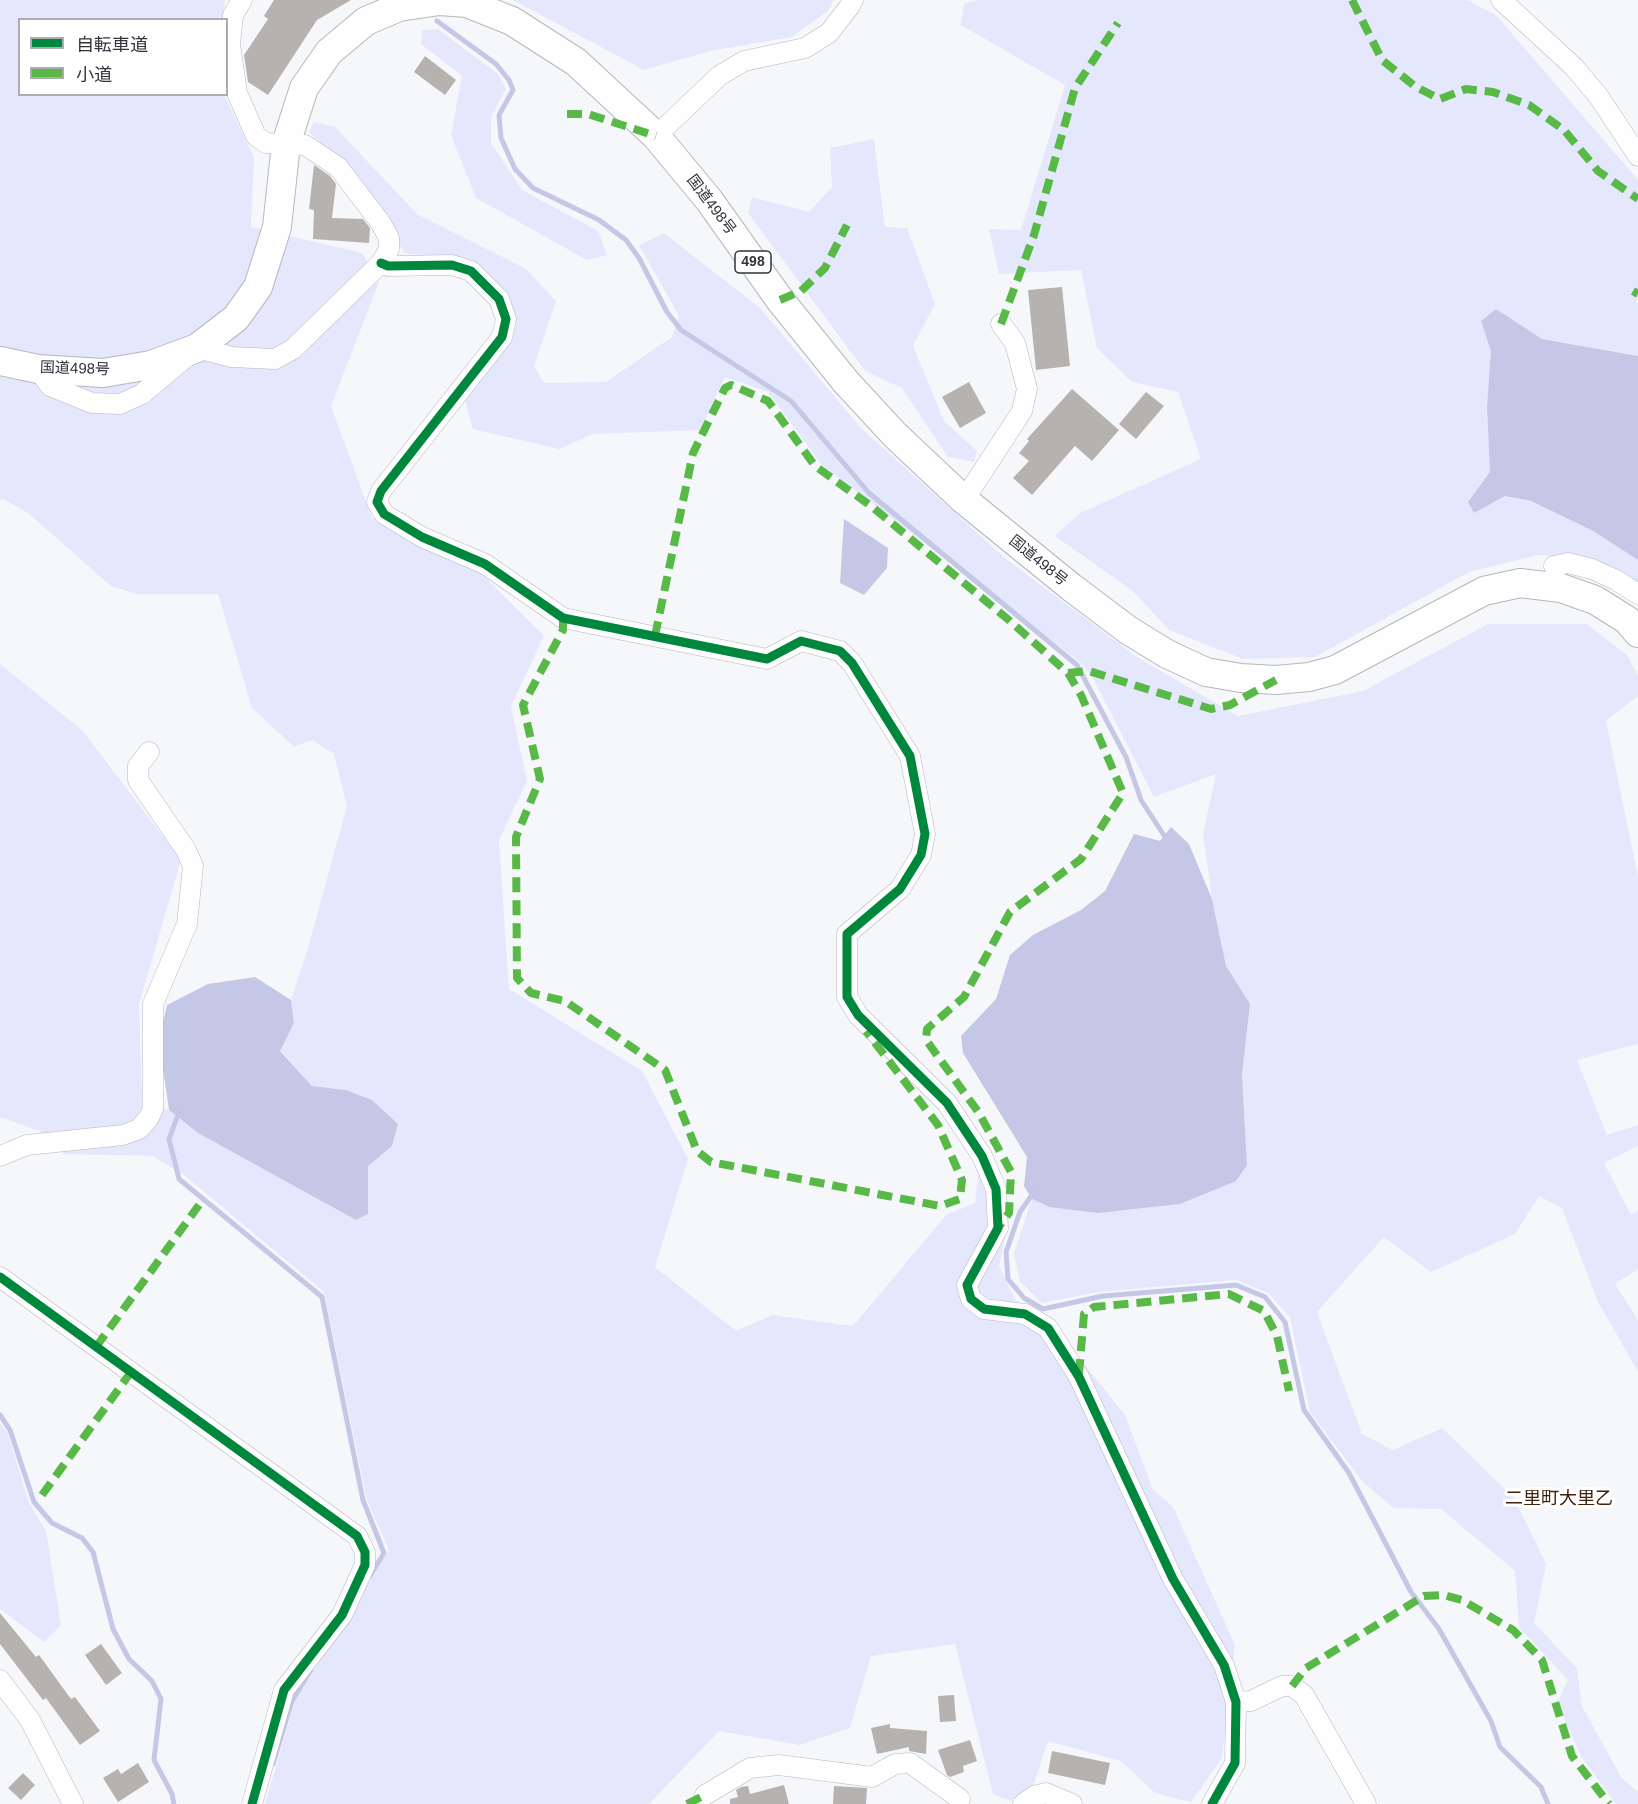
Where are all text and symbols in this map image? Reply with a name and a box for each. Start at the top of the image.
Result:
legend [18,18,228,96]
text: 自転車道 [76,35,148,55]
text: 小道 [76,65,112,85]
street label: 国道498号 [683,172,739,238]
road number: 498 [735,251,771,273]
street label: 国道498号 [40,359,110,379]
street label: 国道498号 [1005,532,1071,590]
district label: 二里町大里乙 [1505,1488,1613,1510]

